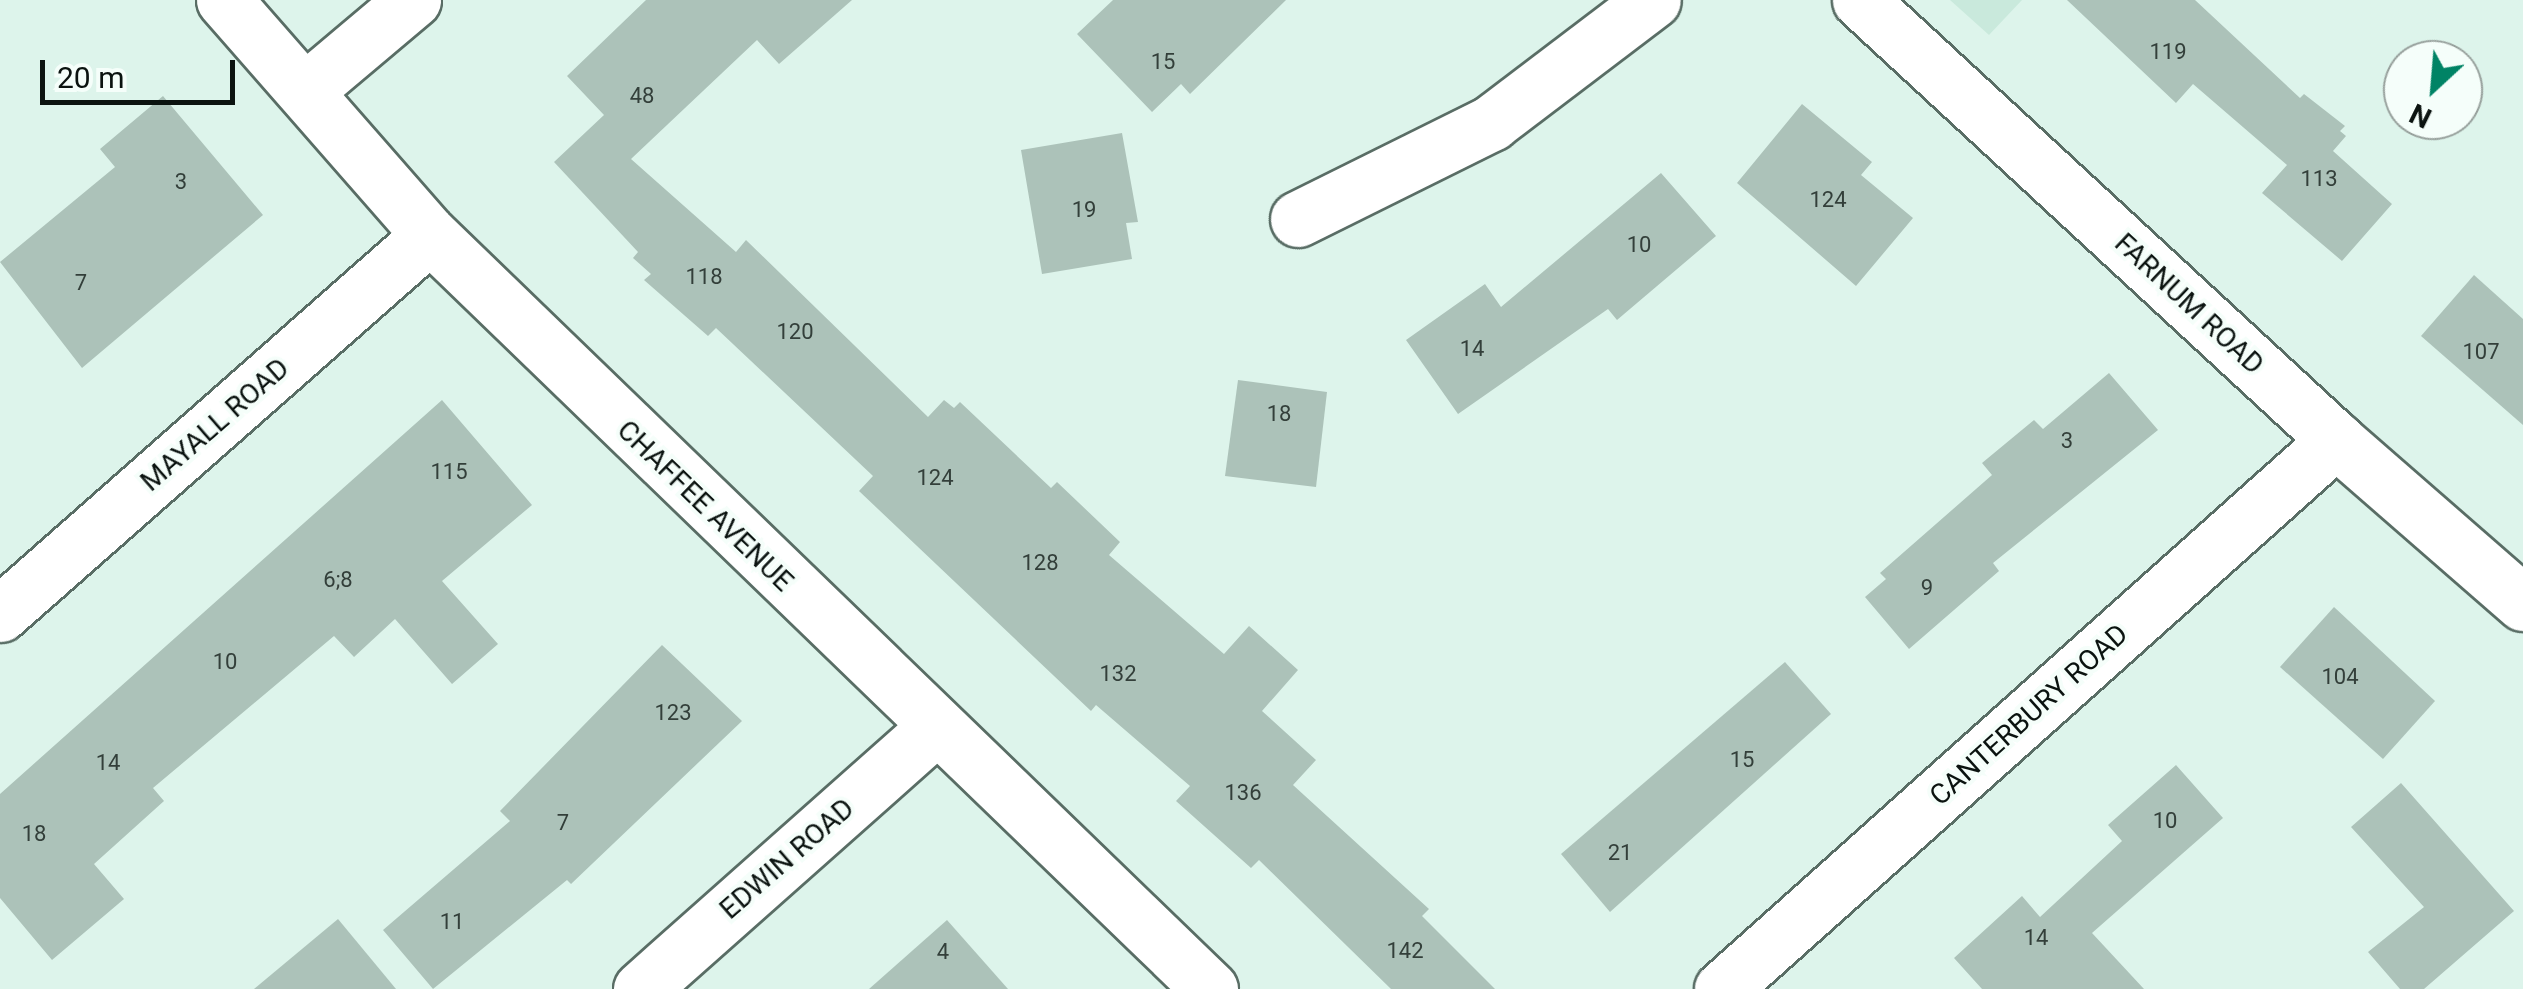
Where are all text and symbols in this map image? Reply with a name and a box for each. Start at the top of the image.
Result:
house number: 119 [2149,39,2187,65]
scale bar [45,40,240,102]
north arrow [2383,40,2483,140]
house number: 15 [1151,49,1175,75]
text: 20 m [57,60,124,95]
house number: 48 [630,83,654,109]
text: N [2404,96,2437,135]
house number: 113 [2300,166,2338,192]
house number: 3 [175,169,187,195]
house number: 124 [1809,187,1847,213]
house number: 19 [1072,197,1096,223]
street label: FARNUM ROAD [2108,227,2270,381]
house number: 10 [1627,232,1651,258]
house number: 118 [685,264,723,290]
house number: 7 [75,270,87,296]
house number: 120 [776,319,814,345]
house number: 14 [1460,336,1484,362]
house number: 107 [2462,339,2500,365]
street label: MAYALL ROAD [134,351,296,499]
house number: 18 [1267,401,1291,427]
street label: CHAFFEE AVENUE [610,414,800,598]
house number: 3 [2061,428,2073,454]
house number: 115 [430,459,468,485]
house number: 124 [916,465,954,491]
house number: 128 [1021,550,1059,576]
house number: 6;8 [323,567,353,593]
house number: 9 [1921,575,1933,601]
street label: CANTERBURY ROAD [1923,617,2135,813]
house number: 10 [213,649,237,675]
house number: 132 [1099,661,1137,687]
house number: 104 [2321,664,2359,690]
house number: 123 [654,700,692,726]
house number: 15 [1730,747,1754,773]
house number: 14 [96,750,120,776]
house number: 136 [1224,780,1262,806]
street label: EDWIN ROAD [713,792,861,926]
house number: 10 [2153,808,2177,834]
house number: 7 [557,810,569,836]
house number: 18 [22,821,46,847]
house number: 21 [1608,840,1632,866]
house number: 11 [440,909,464,935]
house number: 14 [2024,925,2048,951]
house number: 142 [1386,938,1424,964]
house number: 4 [937,939,949,965]

